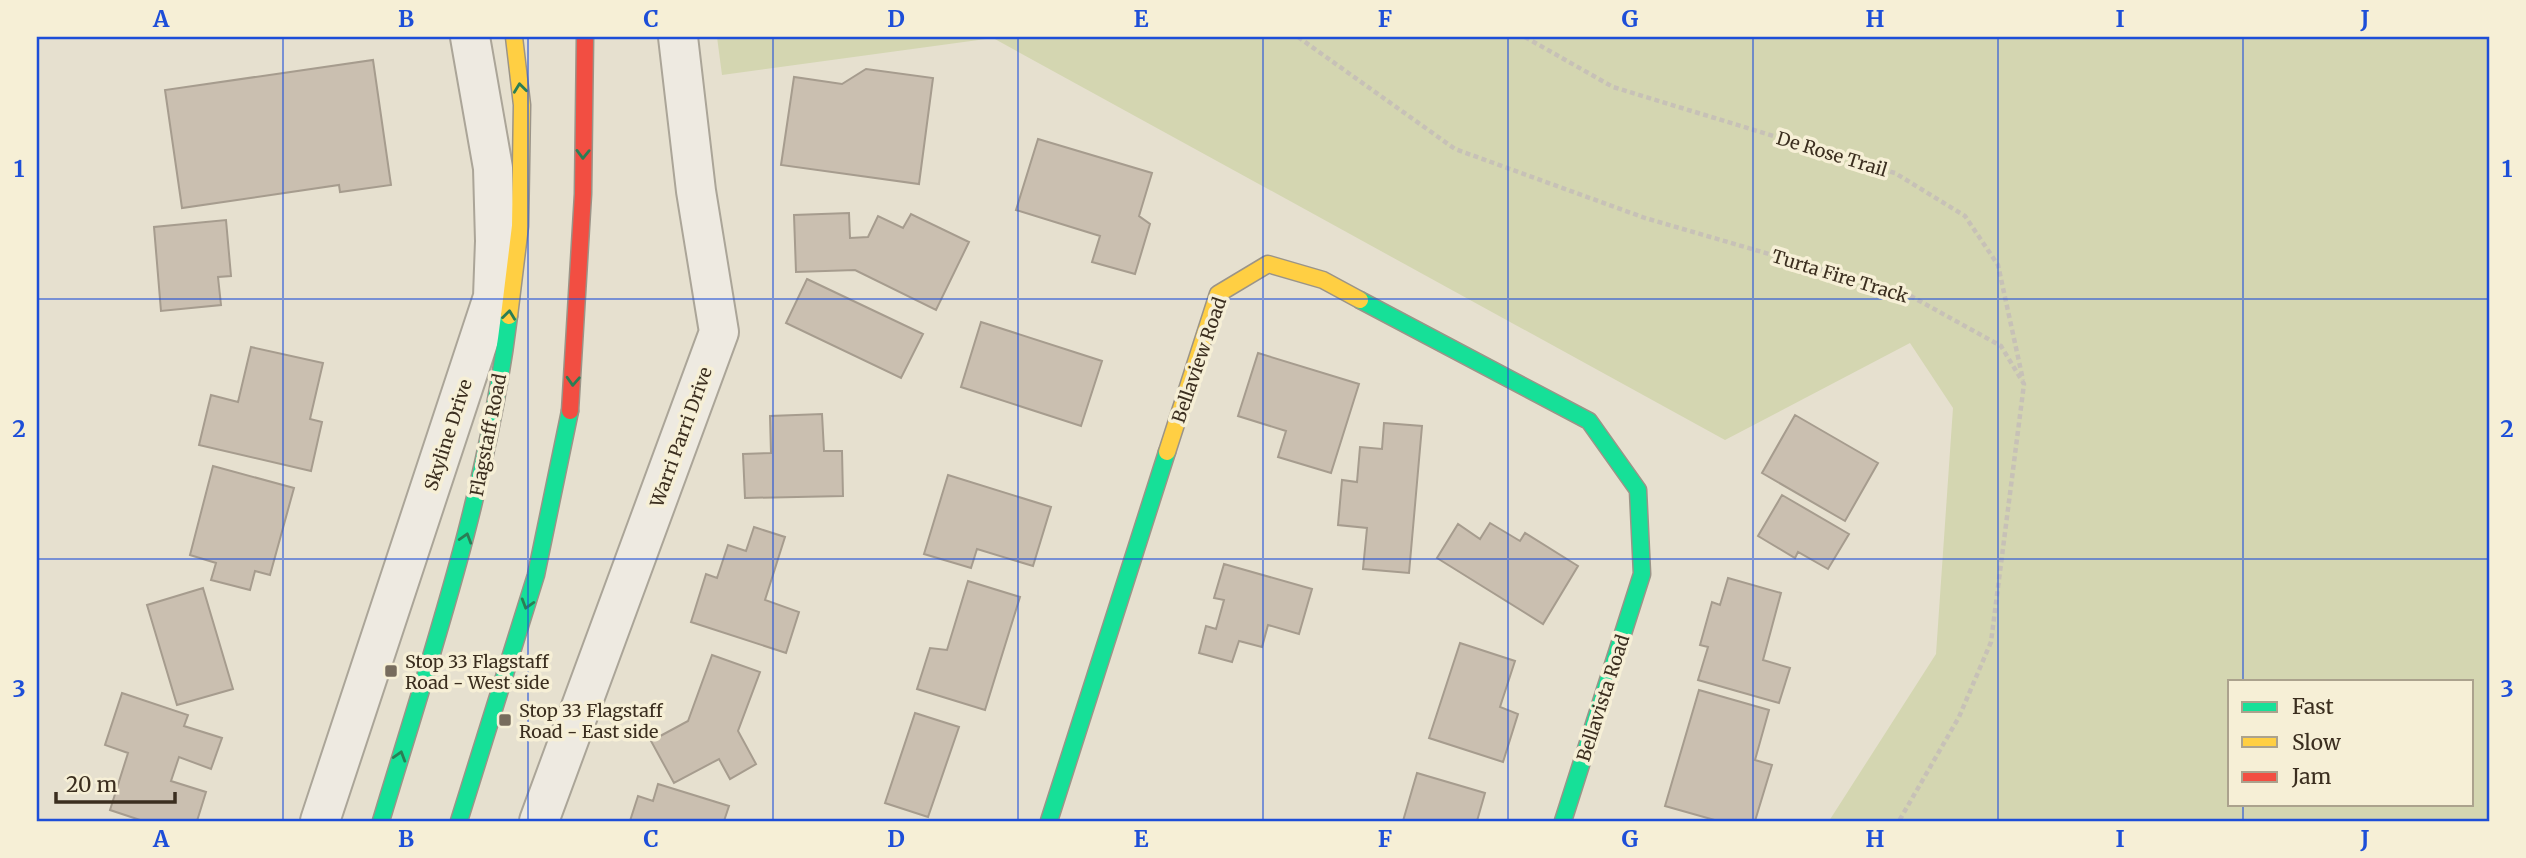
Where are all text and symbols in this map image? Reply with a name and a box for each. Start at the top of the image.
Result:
text: A [152,4,170,33]
text: B [398,4,414,33]
text: C [643,4,659,33]
text: D [887,4,905,33]
text: E [1133,4,1149,33]
text: F [1378,4,1392,33]
text: G [1622,4,1639,33]
text: H [1866,4,1885,33]
text: I [2115,4,2125,33]
text: J [2359,4,2370,33]
one-way arrow [512,82,527,94]
street label: De Rose Trail [1774,126,1891,182]
one-way arrow [575,149,591,160]
text: 1 [14,154,25,183]
text: 1 [2502,154,2513,183]
street label: Turta Fire Track [1769,244,1911,308]
street label: Bellaview Road [1167,294,1231,426]
one-way arrow [501,309,516,321]
street label: Warri Parri Drive [645,364,717,511]
street label: Flagstaff Road [465,372,511,498]
street label: Skyline Drive [419,376,477,494]
one-way arrow [566,376,581,387]
text: 2 [12,414,26,443]
text: 2 [2500,414,2514,443]
one-way arrow [457,532,472,544]
one-way arrow [521,597,535,609]
street label: Bellavista Road [1572,631,1634,764]
place label: Stop 33 Flagstaff Road - West side [405,650,550,694]
marker: Stop 33 Flagstaff Road - West side [383,663,399,679]
text: 3 [12,674,26,703]
text: 3 [2500,674,2514,703]
legend [2228,680,2474,806]
text: Fast [2292,693,2334,720]
place label: Stop 33 Flagstaff Road - East side [519,699,664,743]
marker: Stop 33 Flagstaff Road - East side [497,712,513,728]
text: Slow [2292,729,2341,756]
one-way arrow [392,750,407,762]
scale bar [56,760,175,804]
text: Jam [2291,763,2331,790]
text: 20 m [66,771,118,798]
text: A [152,824,170,853]
text: B [398,824,414,853]
text: C [643,824,659,853]
text: D [887,824,905,853]
text: E [1133,824,1149,853]
text: F [1378,824,1392,853]
text: G [1622,824,1639,853]
text: H [1866,824,1885,853]
text: I [2115,824,2125,853]
text: J [2359,824,2370,853]

